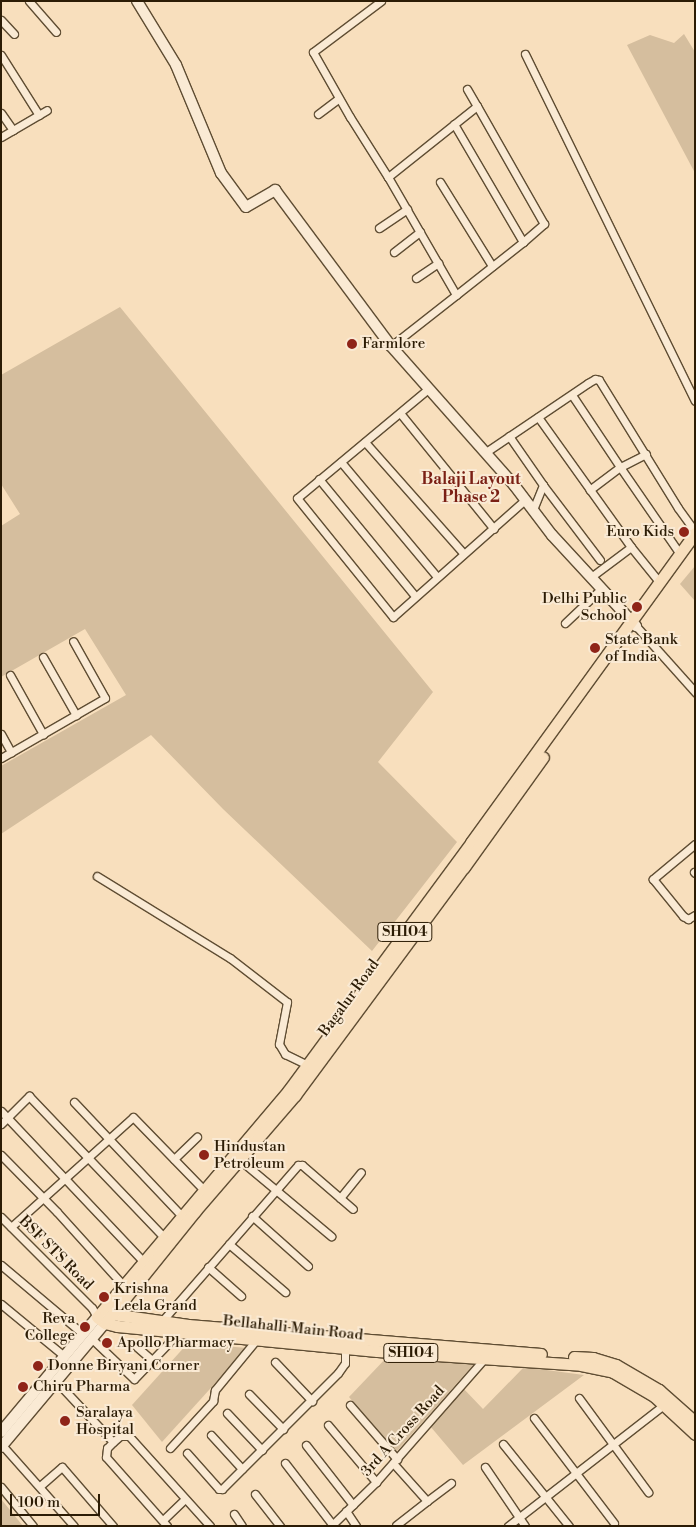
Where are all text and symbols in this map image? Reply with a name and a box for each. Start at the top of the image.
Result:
place label: Farmlore [362,335,425,353]
marker: Farmlore [346,338,358,350]
district label: Balaji Layout Phase 2 [421,469,521,507]
place label: Euro Kids [606,523,674,541]
marker: Euro Kids [678,526,690,538]
place label: Delhi Public School [542,589,627,624]
marker: Delhi Public School [631,601,643,613]
place label: State Bank of India [605,630,678,665]
marker: State Bank of India [589,642,601,654]
road number: SH104 [376,920,434,944]
street label: Bagalur Road [315,956,383,1040]
place label: Hindustan Petroleum [214,1137,286,1172]
marker: Hindustan Petroleum [198,1149,210,1161]
street label: BSF STS Road [15,1212,97,1294]
place label: Krishna Leela Grand [114,1279,197,1314]
marker: Krishna Leela Grand [98,1291,110,1303]
place label: Reva College [25,1309,75,1344]
street label: Bellahalli Main Road [222,1312,364,1344]
marker: Reva College [79,1321,91,1333]
place label: Apollo Pharmacy [117,1334,234,1352]
marker: Apollo Pharmacy [101,1337,113,1349]
road number: SH104 [382,1342,440,1365]
place label: Donne Biryani Corner [48,1357,199,1375]
marker: Donne Biryani Corner [32,1360,44,1372]
place label: Chiru Pharma [33,1378,130,1396]
marker: Chiru Pharma [17,1381,29,1393]
street label: 3rd A Cross Road [358,1382,448,1480]
place label: Saralaya Hospital [76,1403,134,1438]
marker: Saralaya Hospital [58,1414,72,1428]
scale bar [12,1484,102,1516]
text: 100 m [18,1493,60,1512]

